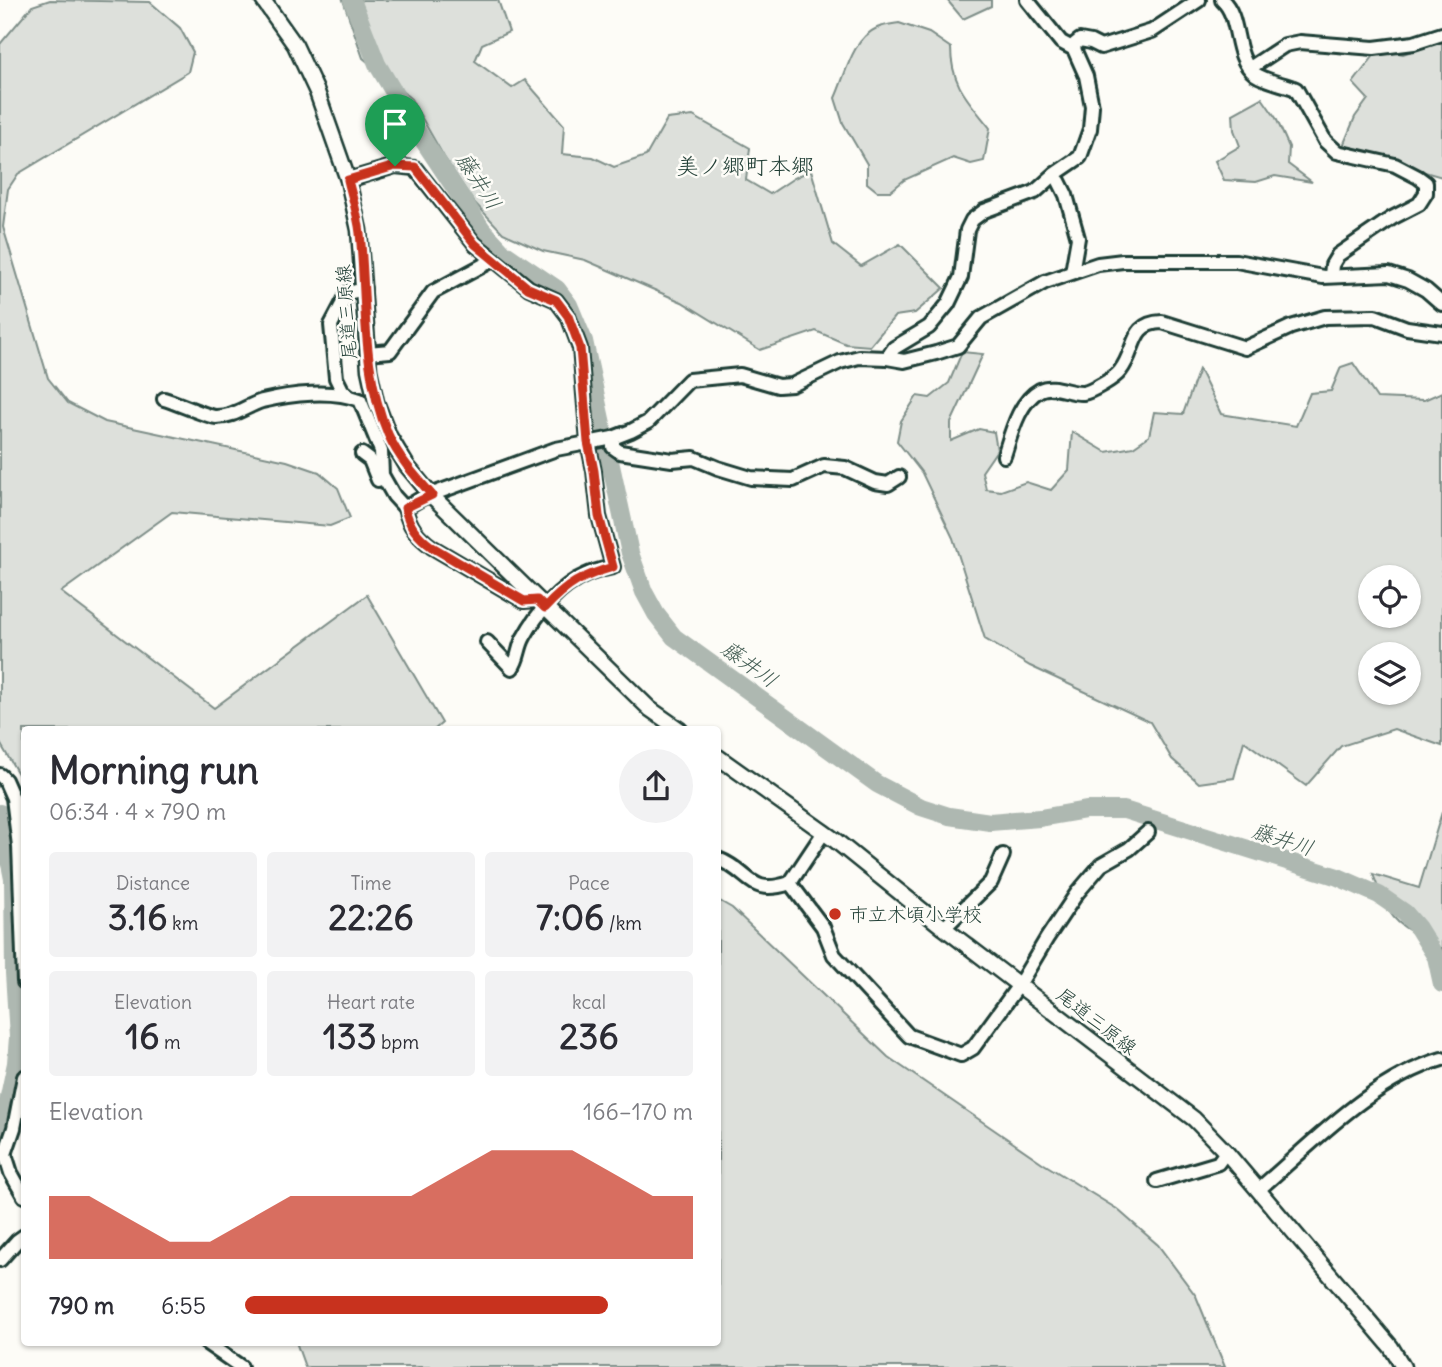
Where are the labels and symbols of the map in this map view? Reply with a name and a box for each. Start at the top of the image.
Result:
pin [365,94,425,166]
water label: 藤井川 [451,147,507,215]
district label: 美ノ郷町本郷 [676,151,814,180]
street label: 尾道三原線 [331,264,361,360]
water label: 藤井川 [717,635,783,693]
water label: 藤井川 [1249,816,1317,862]
place label: 市立木頃小学校 [849,902,982,926]
marker: 市立木頃小学校 [827,906,843,922]
street label: 尾道三原線 [1052,982,1142,1060]

